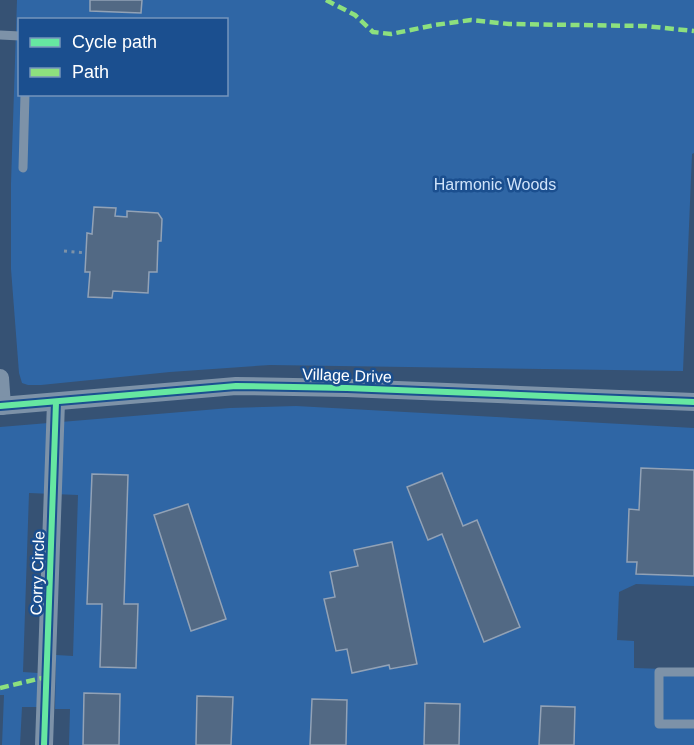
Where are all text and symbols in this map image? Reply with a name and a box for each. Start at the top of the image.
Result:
legend [18,18,228,96]
text: Cycle path [72,32,157,52]
text: Path [72,62,109,82]
park label: Harmonic Woods [434,176,556,193]
street label: Village Drive [302,365,392,386]
street label: Corry Circle [28,530,47,616]

